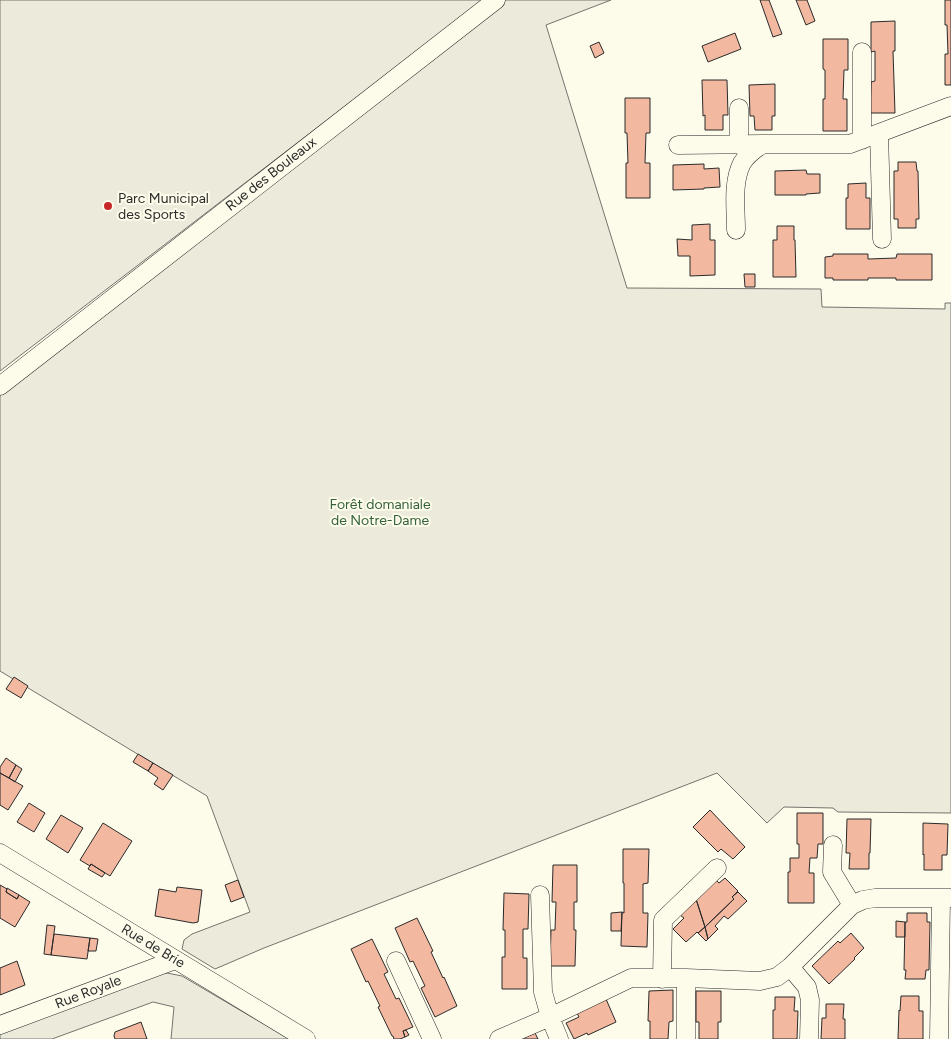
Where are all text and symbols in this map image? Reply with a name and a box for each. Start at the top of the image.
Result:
street label: Rue des Bouleaux [222,133,320,215]
place label: Parc Municipal des Sports [118,190,209,223]
marker: Parc Municipal des Sports [102,200,114,212]
park label: Forêt domaniale de Notre-Dame [329,496,431,529]
street label: Rue de Brie [118,920,188,972]
street label: Rue Royale [53,971,124,1012]

